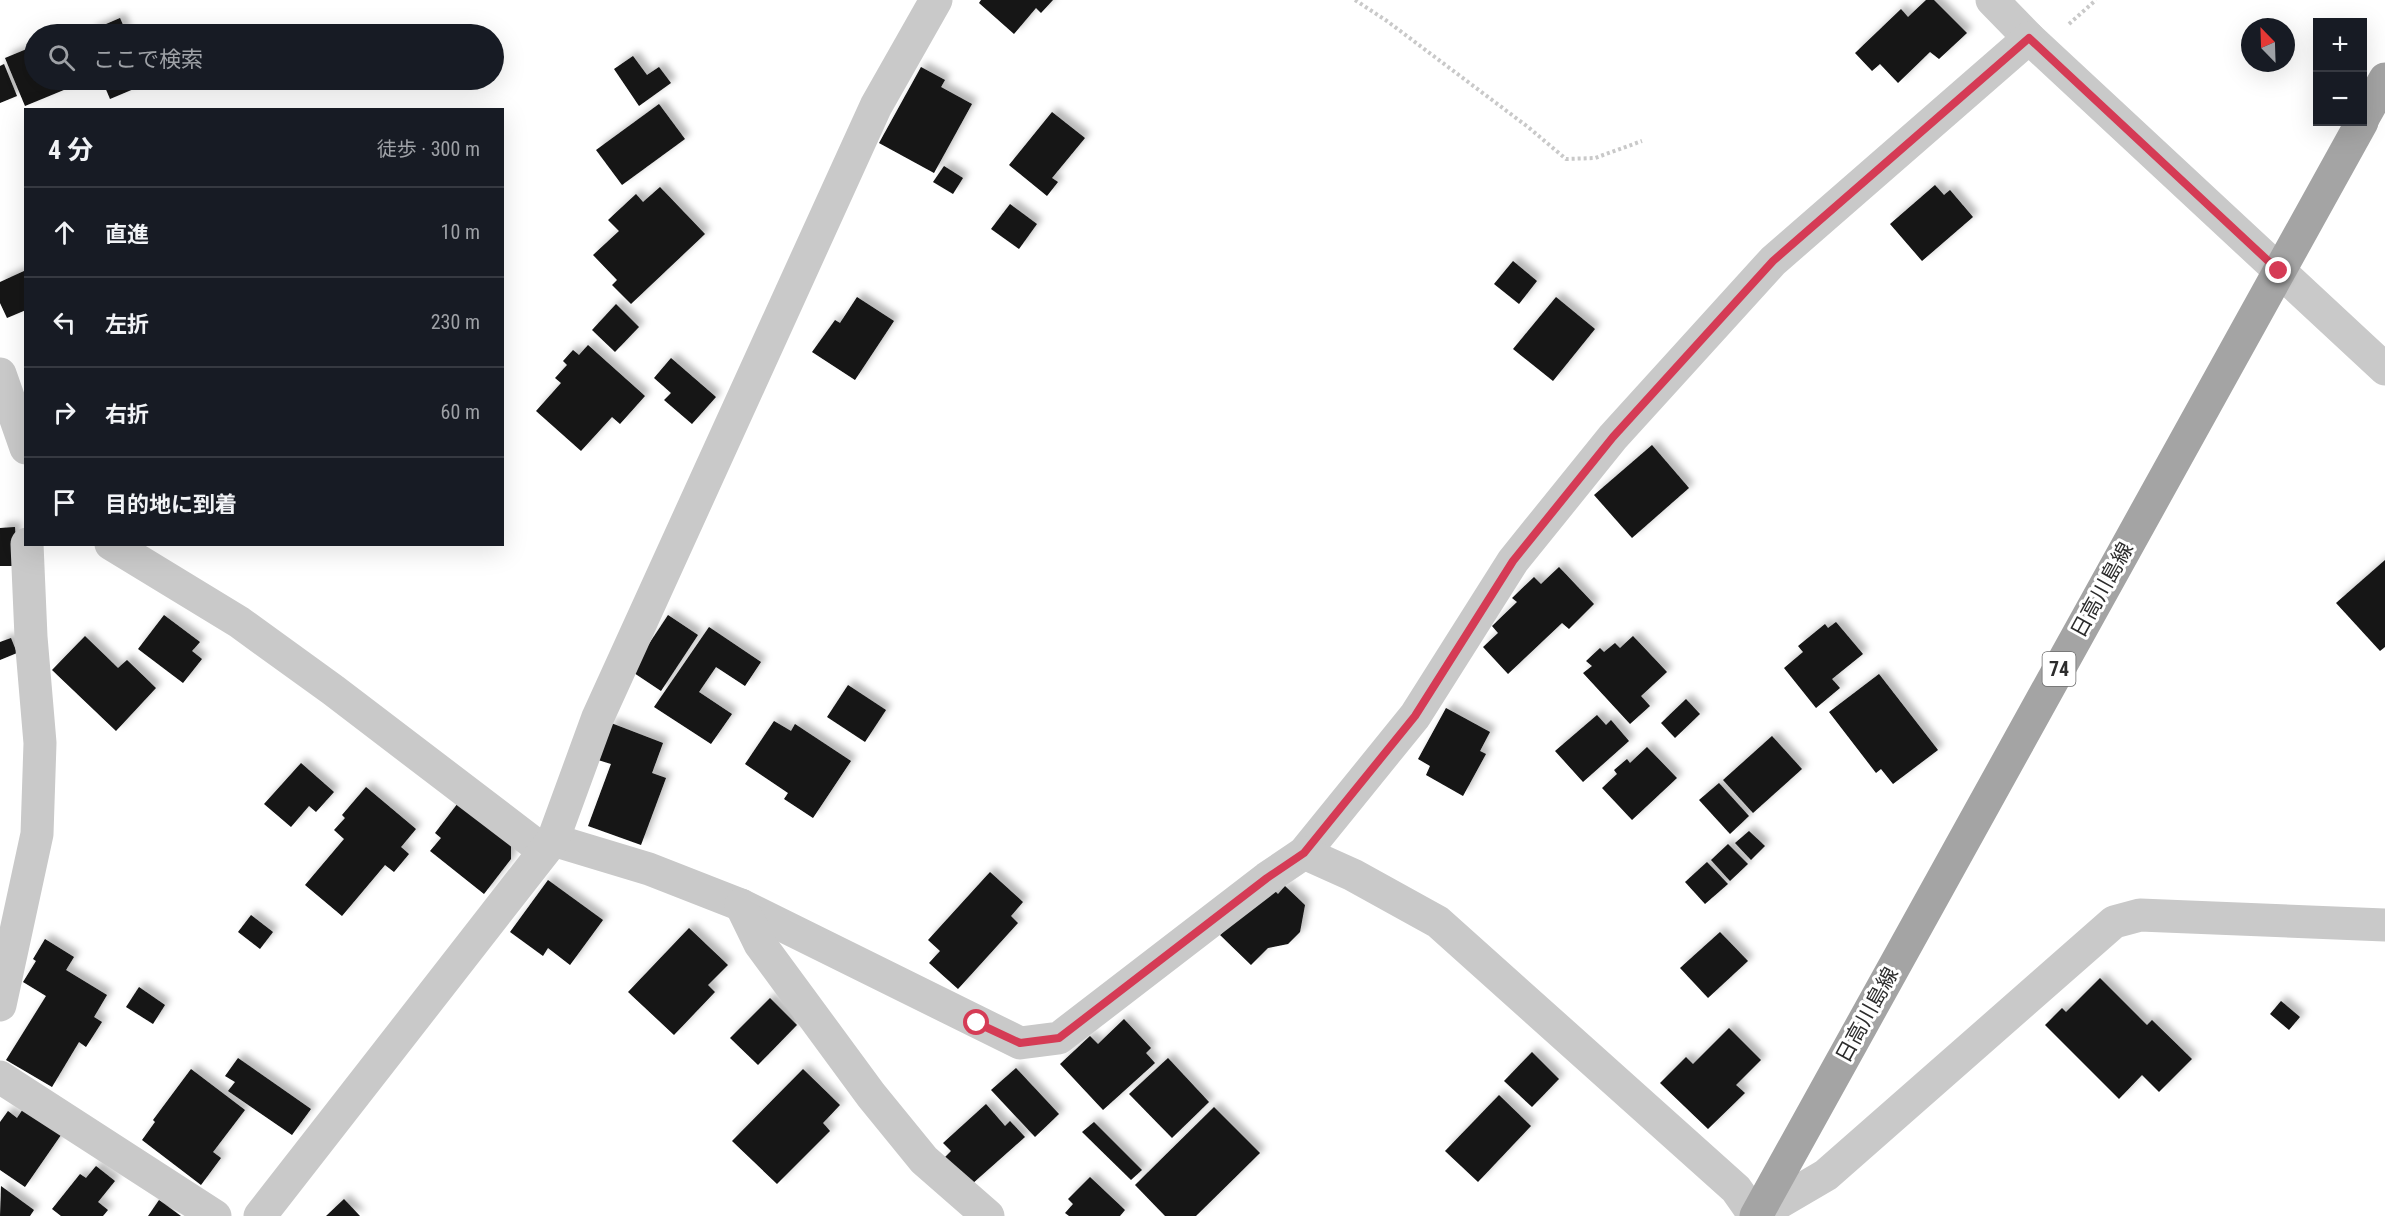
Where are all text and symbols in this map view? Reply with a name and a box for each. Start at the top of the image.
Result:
north arrow [2241,18,2295,72]
map controls [2313,18,2367,126]
button: + [2313,18,2367,72]
search box [24,24,504,90]
icon: search [45,41,78,74]
text: ここで検索 [93,47,203,72]
button: − [2313,72,2367,126]
text: 4 分 [48,135,93,165]
text: 徒歩 · 300 m [377,137,480,161]
icon: ahead [48,216,81,249]
text: 10 m [441,220,480,244]
text: 直進 [105,222,149,247]
route end [2265,257,2291,283]
icon: left [48,306,81,339]
text: 230 m [431,310,480,334]
text: 左折 [105,312,149,337]
icon: right [48,396,81,429]
text: 60 m [441,400,480,424]
text: 右折 [105,402,149,427]
icon: arrive [48,486,81,519]
text: 目的地に到着 [105,492,237,517]
street label: 日高川島線 [2066,538,2138,642]
road number: 74 [2042,652,2076,686]
street label: 日高川島線 [1831,963,1903,1067]
route start [963,1009,989,1035]

